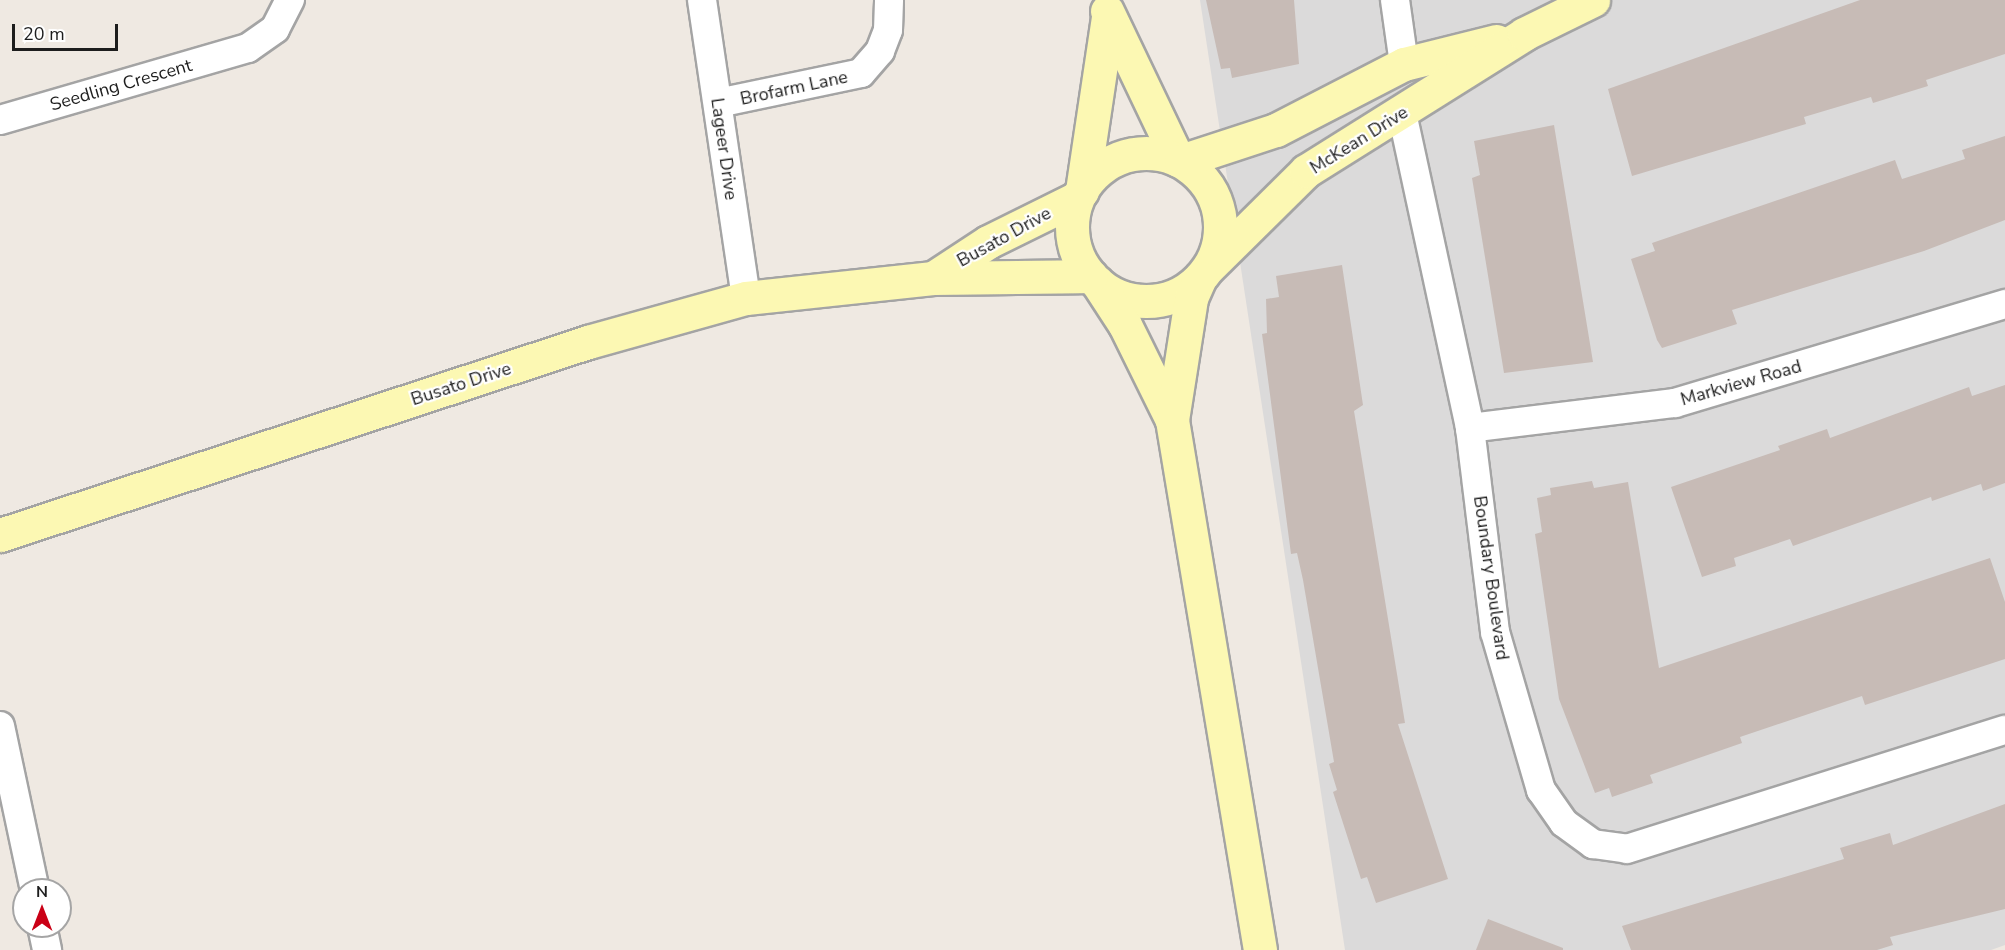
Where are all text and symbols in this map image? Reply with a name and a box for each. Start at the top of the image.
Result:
scale bar [15,12,122,50]
text: 20 m [23,22,65,46]
street label: Seedling Crescent [48,54,194,116]
street label: Brofarm Lane [738,66,850,110]
street label: Lageer Drive [706,97,742,201]
street label: McKean Drive [1306,101,1412,179]
street label: Busato Drive [953,202,1055,272]
street label: Markview Road [1678,355,1804,411]
street label: Busato Drive [408,358,514,410]
street label: Boundary Boulevard [1469,494,1513,662]
north arrow [12,878,72,938]
text: N [36,881,48,903]

